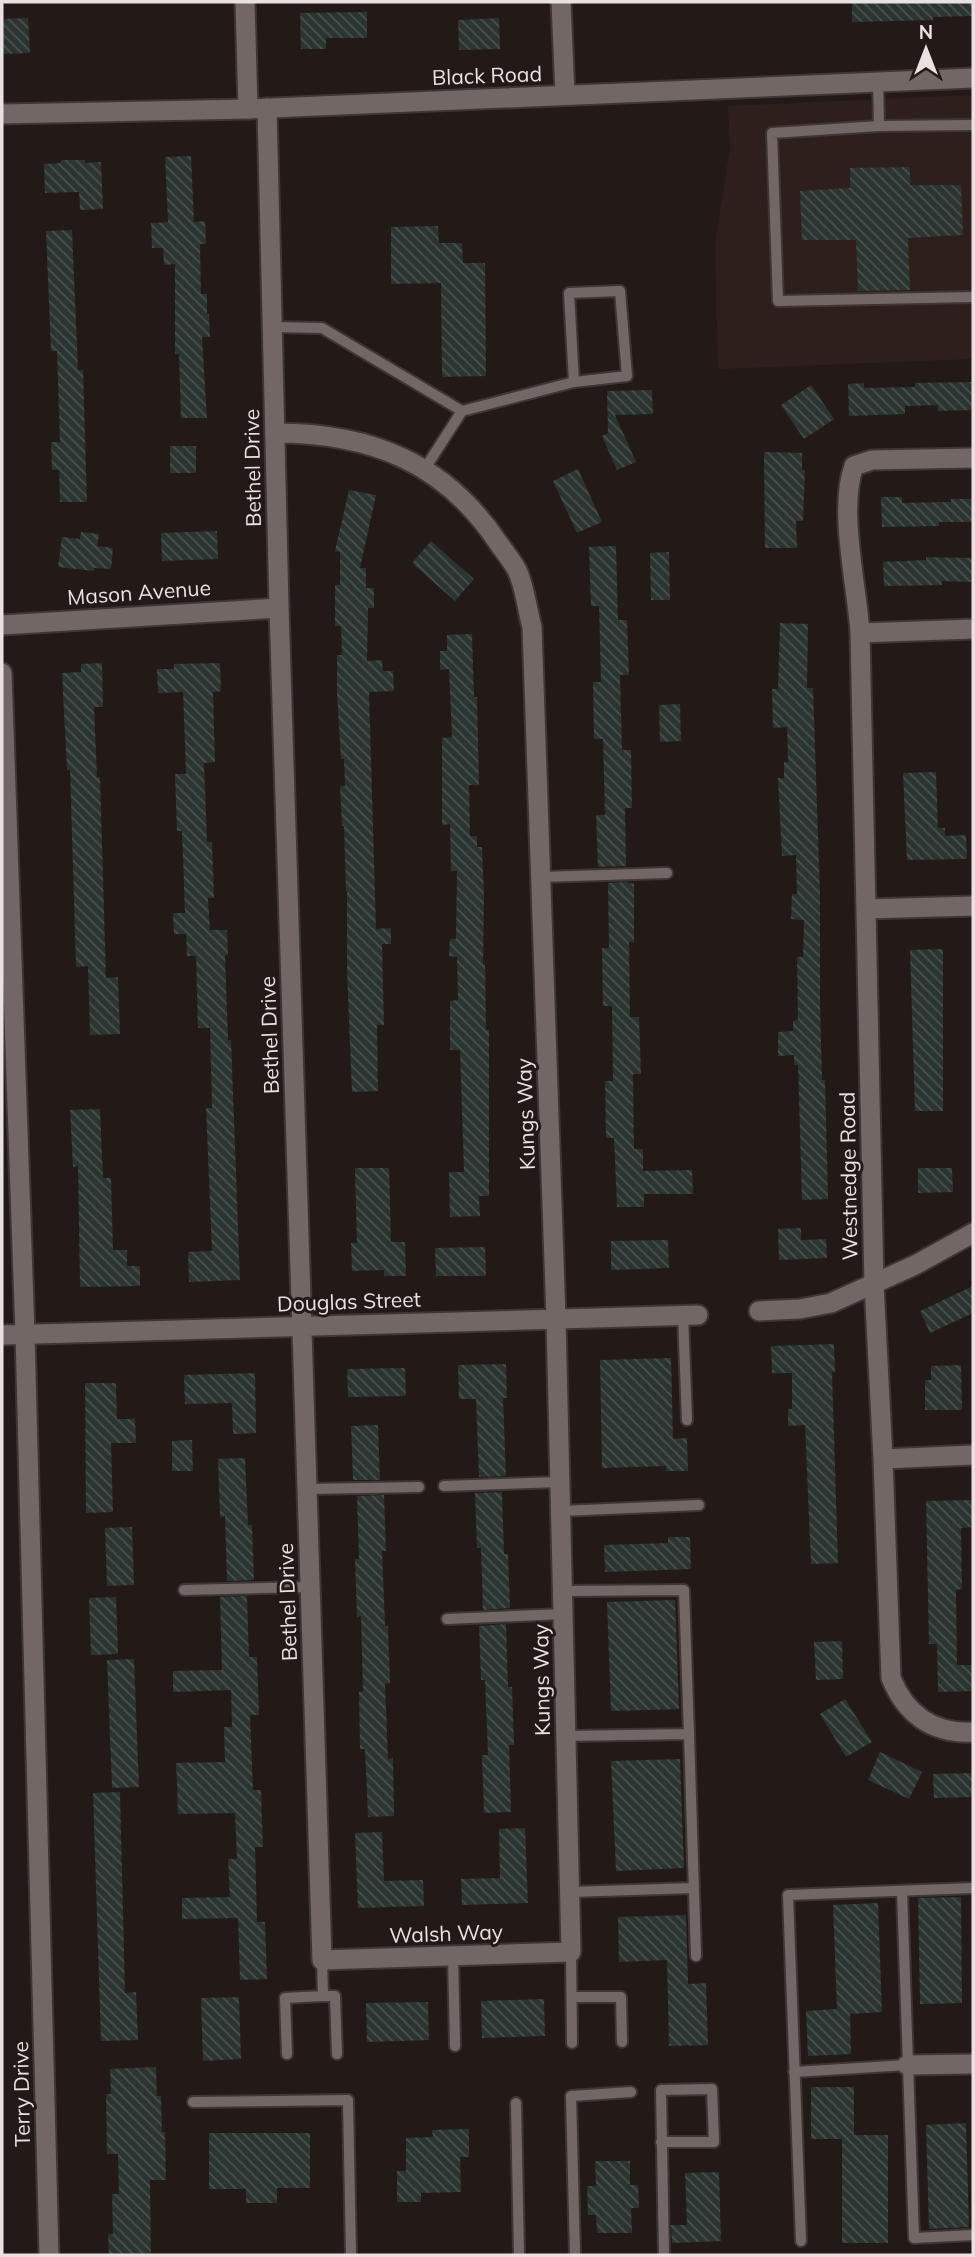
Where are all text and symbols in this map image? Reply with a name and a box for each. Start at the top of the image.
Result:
north arrow [891,14,961,84]
text: N [919,20,933,44]
street label: Black Road [432,60,542,90]
street label: Bethel Drive [238,409,266,527]
street label: Mason Avenue [66,574,212,610]
street label: Bethel Drive [254,976,284,1094]
street label: Kungs Way [510,1058,540,1170]
street label: Westnedge Road [834,1092,862,1261]
street label: Douglas Street [277,1285,421,1317]
street label: Bethel Drive [272,1543,302,1661]
street label: Kungs Way [527,1624,555,1736]
street label: Walsh Way [389,1918,503,1948]
street label: Terry Drive [7,2041,35,2147]

